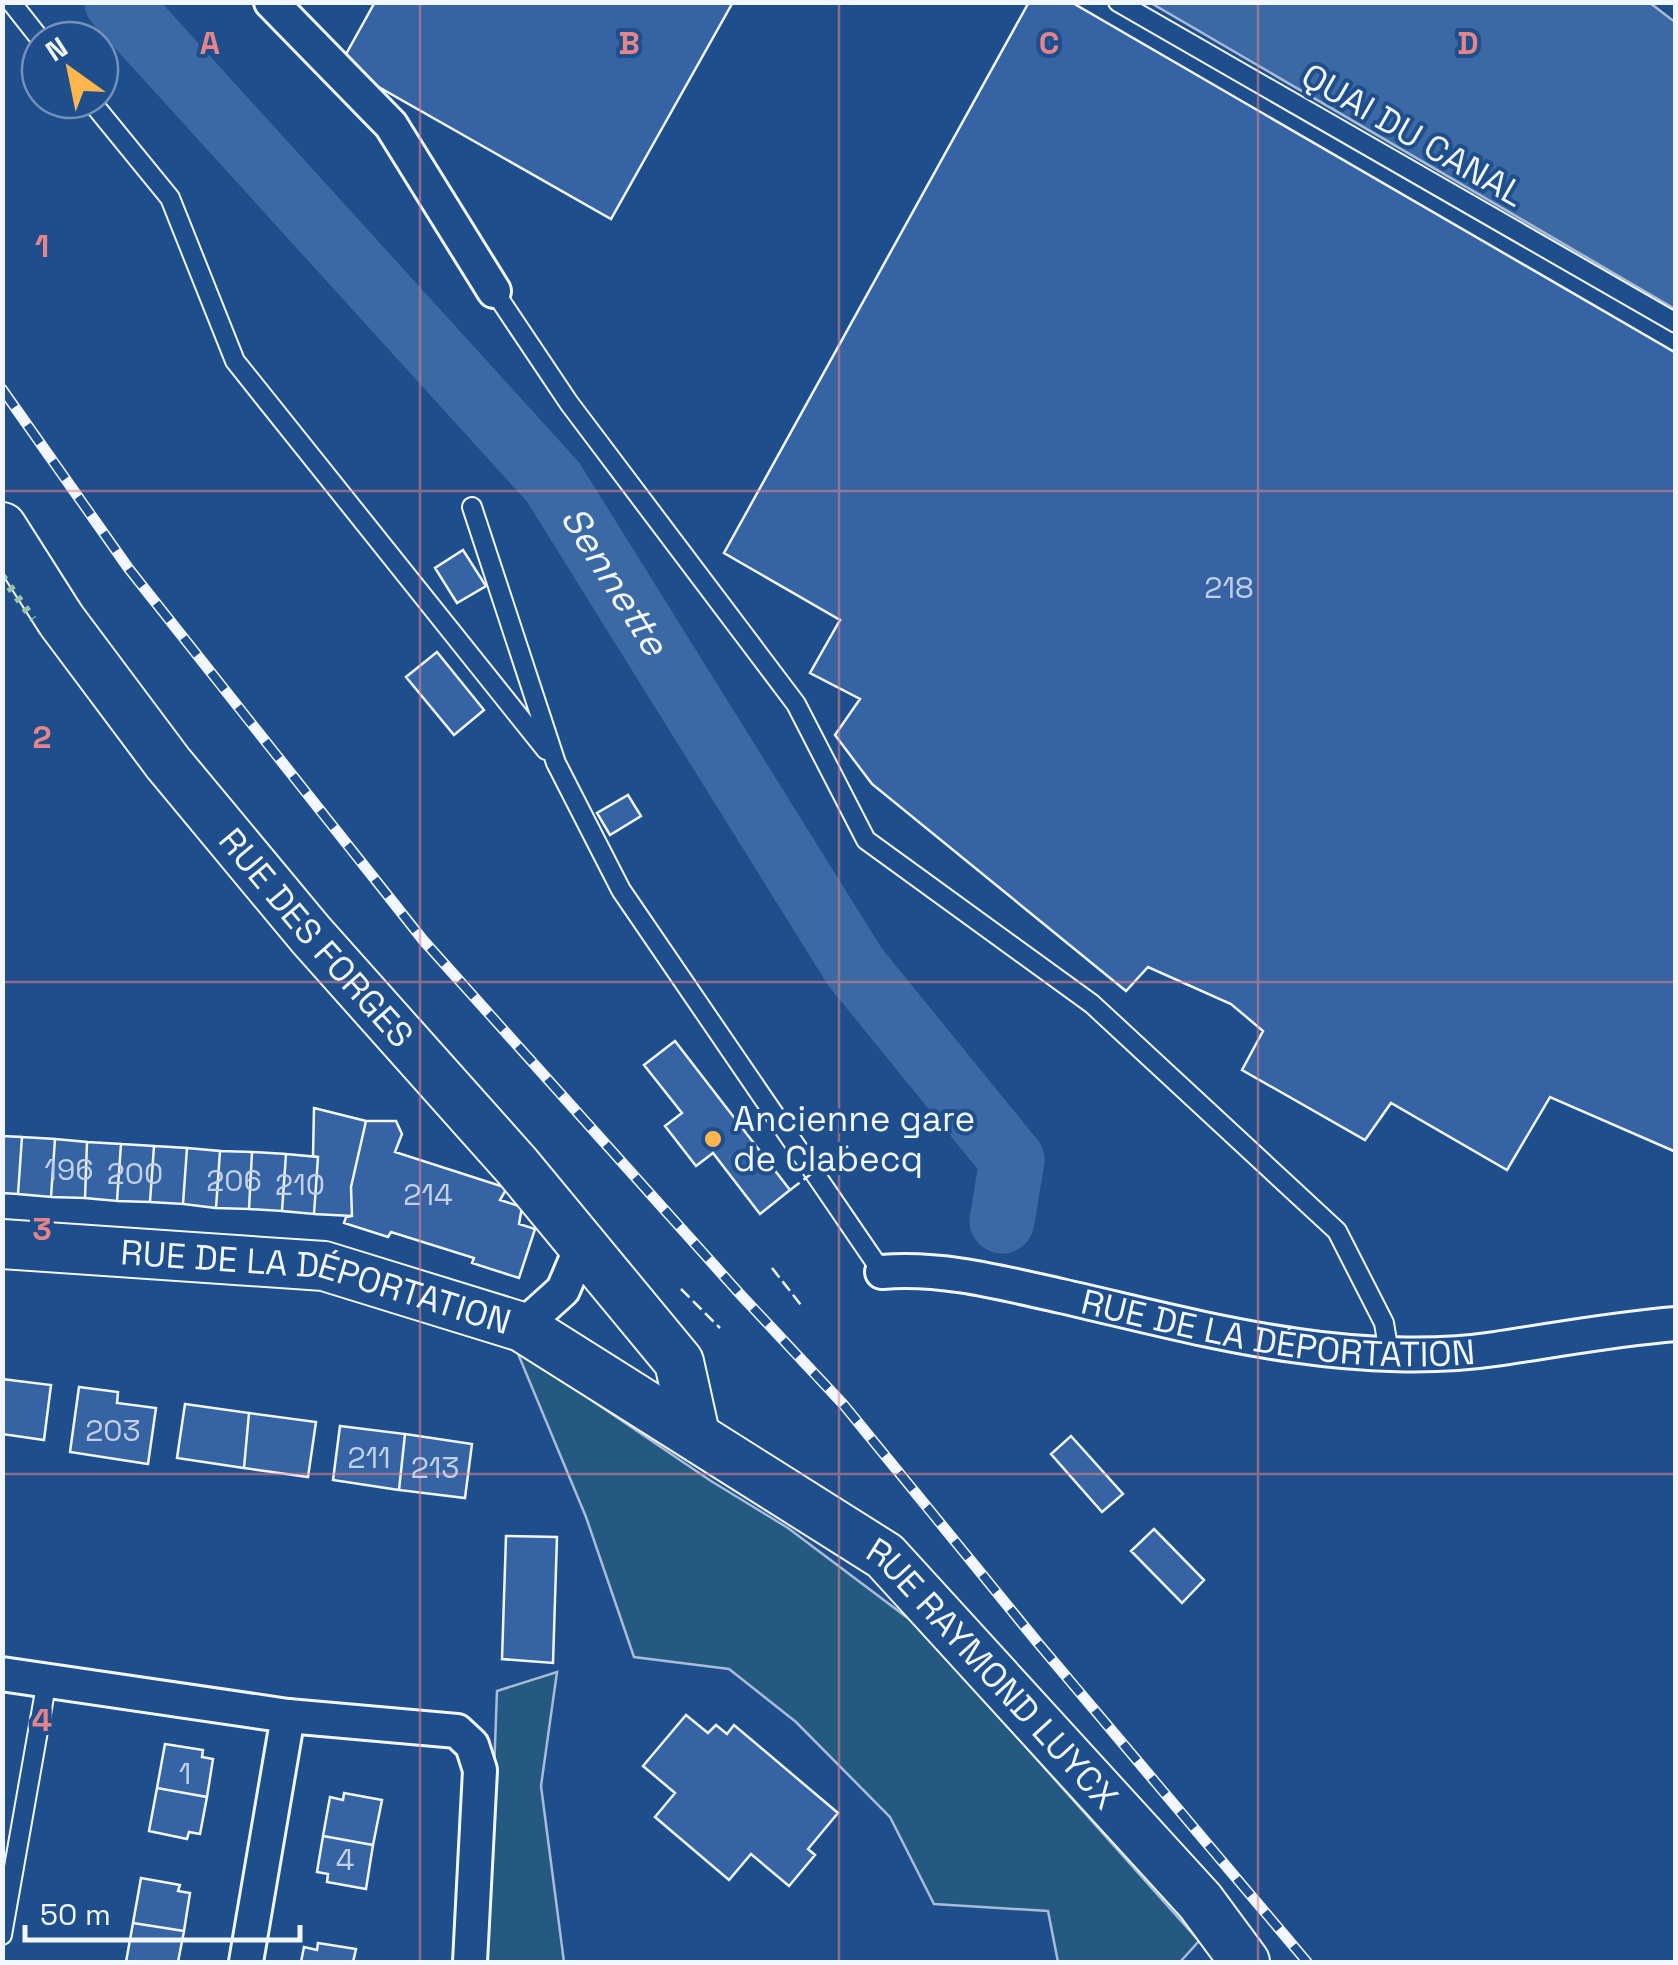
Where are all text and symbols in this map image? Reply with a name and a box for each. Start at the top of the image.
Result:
north arrow [20,20,120,120]
text: A [200,23,220,63]
text: B [618,23,640,63]
text: C [1039,23,1059,63]
text: D [1457,23,1479,63]
text: N [39,29,74,69]
street label: QUAI DU CANAL [1294,53,1532,217]
text: 1 [35,226,49,266]
water label: Sennette [550,497,680,666]
house number: 218 [1204,568,1254,607]
text: 2 [32,717,52,757]
street label: RUE DES FORGES [209,819,423,1057]
place label: Ancienne gare de Clabecq [733,1097,975,1181]
marker: Ancienne gare de Clabecq [702,1128,724,1150]
house number: 196 [44,1150,94,1189]
house number: 200 [107,1154,163,1193]
house number: 206 [206,1161,262,1200]
house number: 210 [275,1165,325,1204]
house number: 214 [403,1175,453,1214]
text: 3 [32,1209,52,1249]
street label: RUE DE LA DÉPORTATION [119,1230,516,1344]
street label: RUE DE LA DÉPORTATION [1077,1279,1477,1376]
house number: 203 [85,1411,141,1450]
house number: 211 [347,1438,391,1477]
house number: 213 [411,1448,459,1487]
street label: RUE RAYMOND LUYCX [858,1528,1127,1819]
text: 4 [32,1700,52,1740]
house number: 1 [179,1754,191,1793]
house number: 4 [336,1840,354,1879]
scale bar [25,1880,300,1942]
text: 50 m [40,1895,111,1934]

